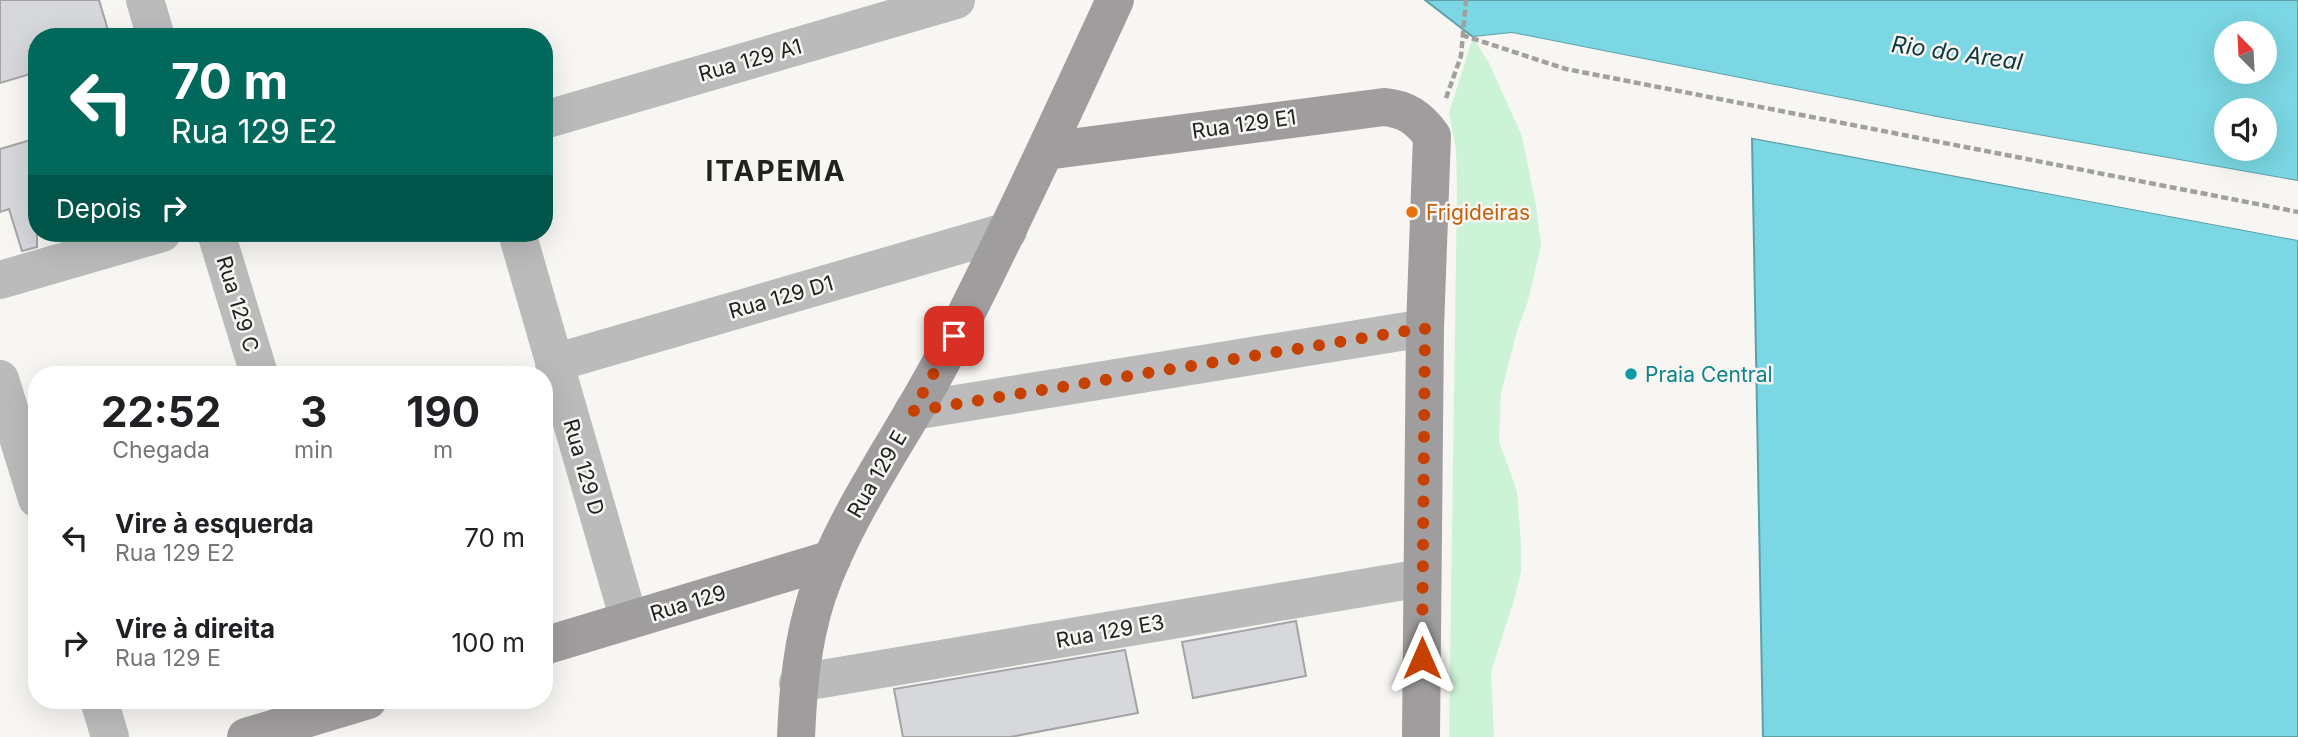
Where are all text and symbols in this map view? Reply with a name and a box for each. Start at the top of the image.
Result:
north arrow [2214,21,2277,84]
map controls [2214,21,2277,161]
water label: Rio do Areal [1890,30,2025,76]
street label: Rua 129 A1 [695,33,805,87]
text: 70 m [171,52,288,111]
icon: left [56,56,147,147]
button: sound [2214,98,2277,161]
street label: Rua 129 E1 [1190,104,1298,144]
text: Rua 129 E2 [171,112,338,151]
district label: ITAPEMA [705,154,847,188]
icon: right [155,189,193,227]
text: Depois [56,193,141,224]
place label: Frigideiras [1426,200,1530,225]
marker: Frigideiras [1404,204,1420,220]
street label: Rua 129 C [212,253,264,355]
street label: Rua 129 D1 [726,270,836,324]
pin [924,306,984,366]
icon: arrive [935,317,973,355]
place label: Praia Central [1645,362,1773,387]
marker: Praia Central [1623,366,1639,382]
text: 22:52 [101,386,221,437]
text: 3 [300,386,327,437]
text: 190 [406,386,480,437]
street label: Rua 129 D [558,416,610,518]
street label: Rua 129 E [842,426,912,522]
text: Chegada [112,436,210,464]
text: min [294,436,333,464]
text: m [433,436,453,464]
text: Vire à esquerda [115,508,314,539]
icon: left [56,519,94,557]
text: 70 m [464,522,525,553]
text: Rua 129 E2 [115,539,235,567]
street label: Rua 129 [647,580,729,626]
street label: Rua 129 E3 [1054,609,1166,653]
text: Vire à direita [115,613,275,644]
position arrow [1385,621,1459,695]
icon: right [56,624,94,662]
text: 100 m [452,627,525,658]
text: Rua 129 E [115,644,221,672]

